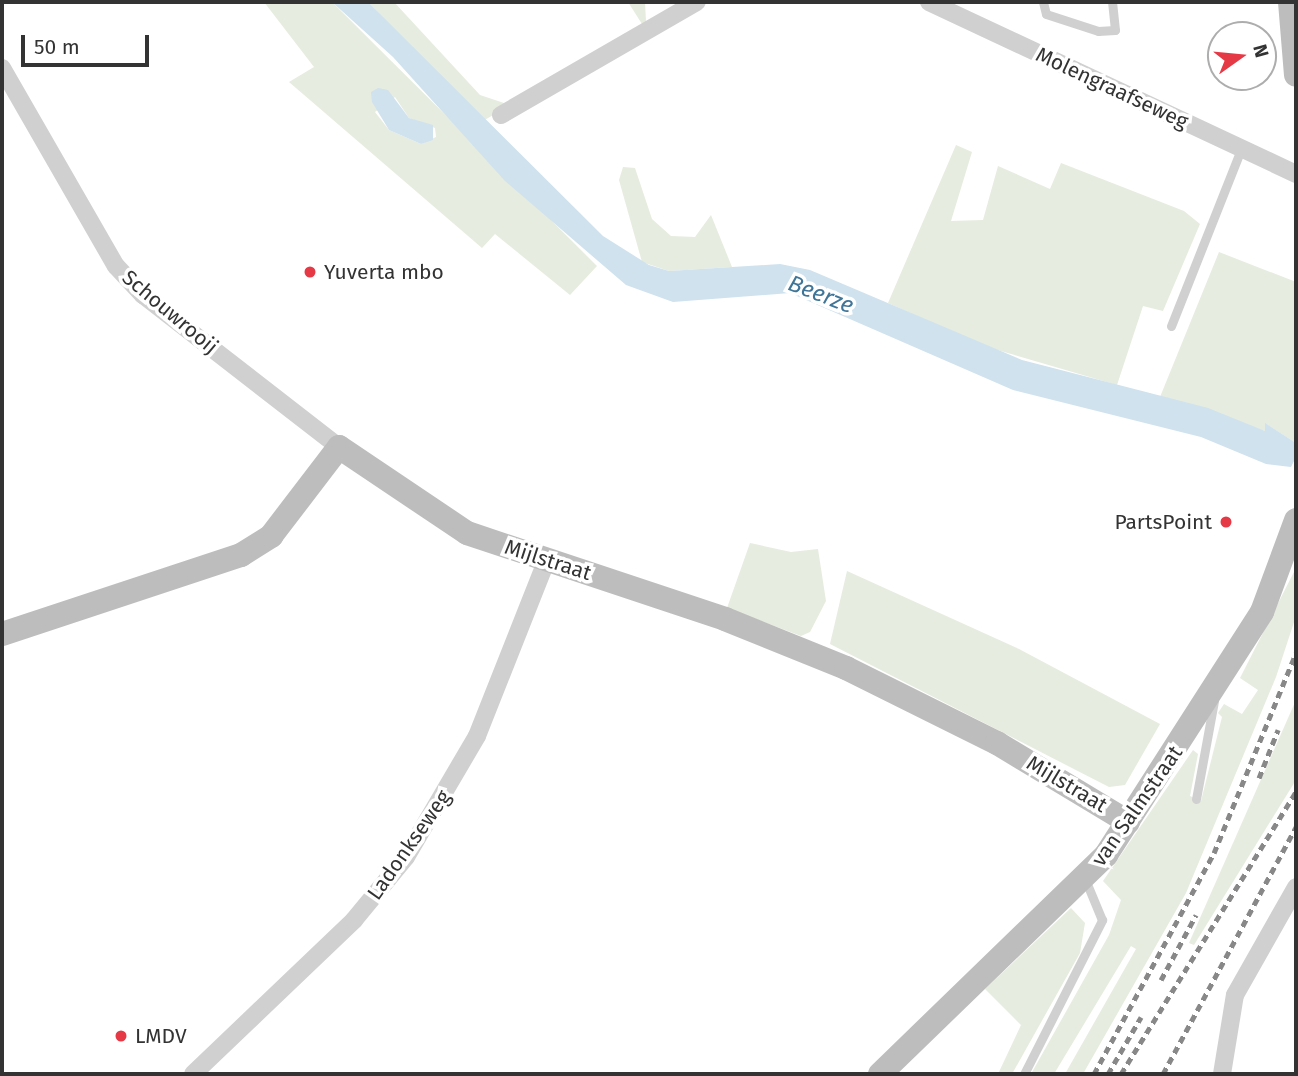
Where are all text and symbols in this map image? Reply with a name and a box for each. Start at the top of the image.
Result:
scale bar [24,21,152,65]
north arrow [1207,21,1277,91]
text: 50 m [34,34,80,60]
street label: Molengraafseweg [1032,42,1192,134]
text: N [1248,42,1274,60]
place label: Yuverta mbo [324,259,444,285]
marker: Yuverta mbo [302,264,318,280]
street label: Schouwrooij [117,265,223,359]
water label: Beerze [784,269,858,319]
place label: PartsPoint [1114,509,1212,535]
marker: PartsPoint [1218,514,1234,530]
street label: Mijlstraat [502,534,594,586]
street label: van Salmstraat [1086,741,1188,871]
street label: Mijlstraat [1022,750,1112,818]
street label: Ladonkseweg [362,785,456,905]
place label: LMDV [135,1023,187,1049]
marker: LMDV [113,1028,129,1044]

